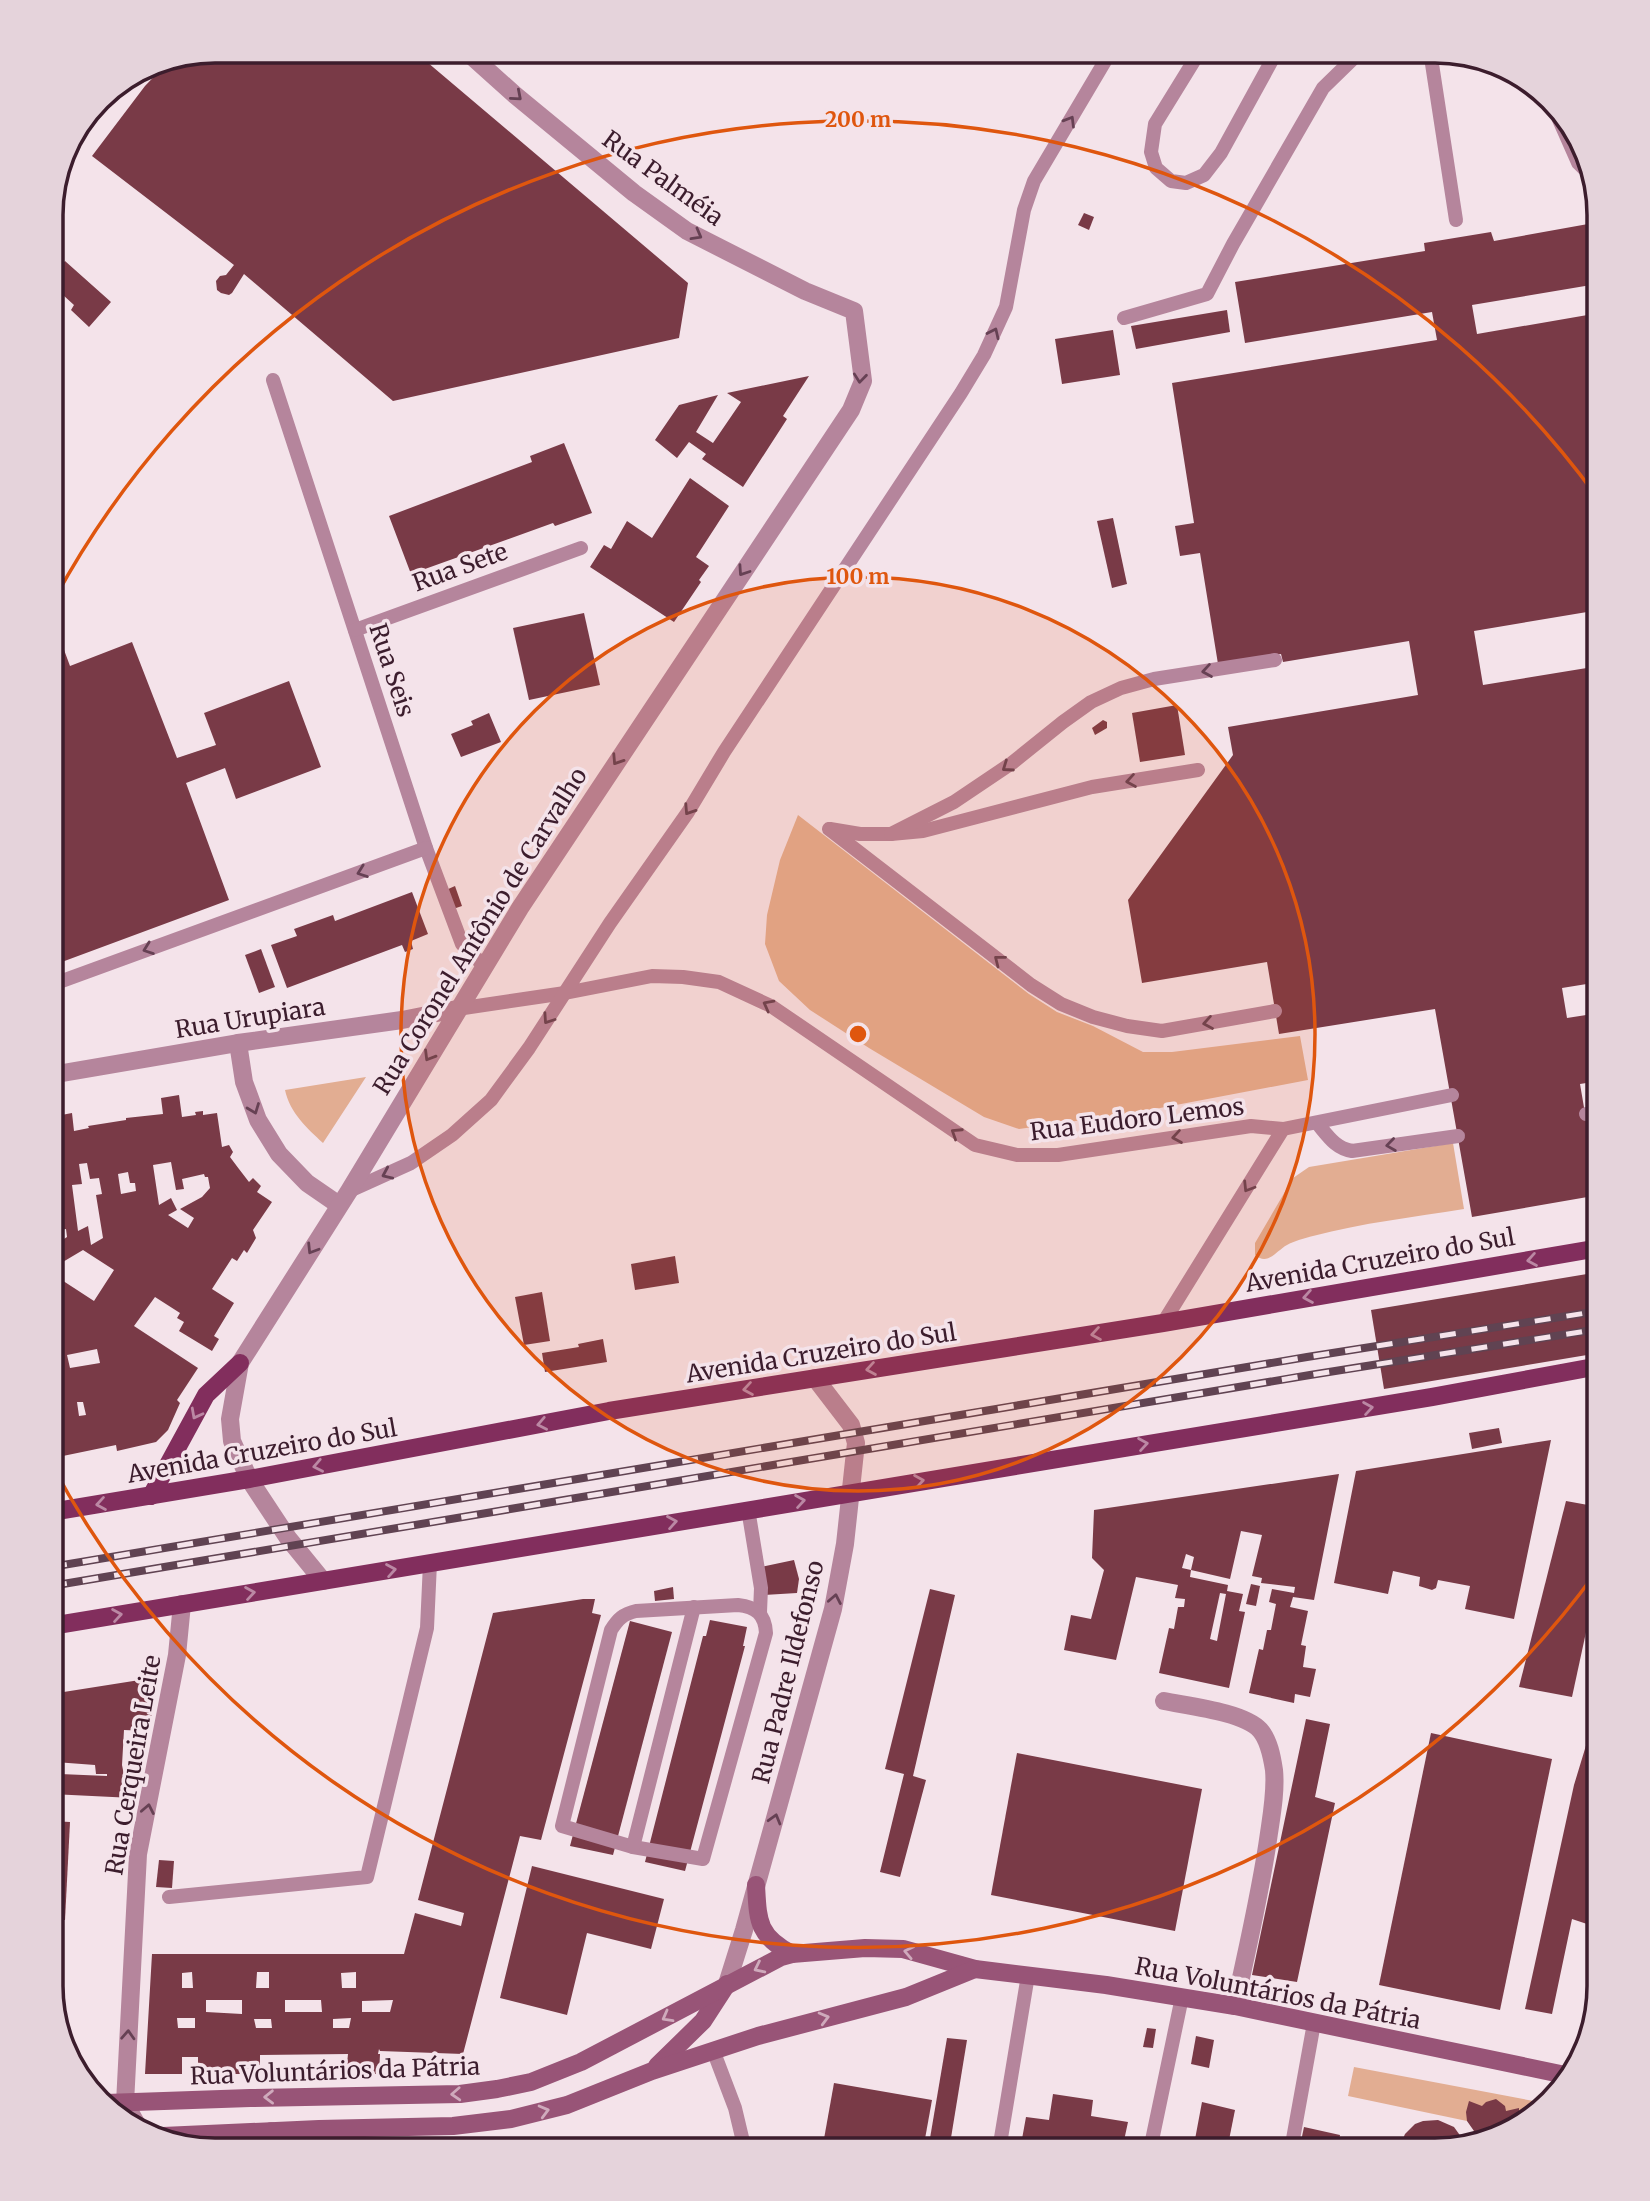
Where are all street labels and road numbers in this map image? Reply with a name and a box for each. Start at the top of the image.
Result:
street label: Rua Palméia [596,124,730,232]
street label: Rua Sete [408,536,512,598]
street label: Rua Seis [362,619,422,721]
street label: Rua Coronel Antônio de Carvalho [366,762,594,1100]
street label: Rua Urupiara [173,991,327,1045]
street label: Rua Eudoro Lemos [1028,1090,1246,1148]
street label: Avenida Cruzeiro do Sul [1242,1221,1517,1299]
street label: Avenida Cruzeiro do Sul [683,1316,958,1390]
street label: Avenida Cruzeiro do Sul [124,1412,399,1490]
street label: Rua Padre Ildefonso [745,1557,831,1787]
street label: Rua Cerqueira Leite [98,1653,168,1877]
street label: Rua Voluntários da Pátria [1133,1950,1424,2036]
street label: Rua Voluntários da Pátria [189,2050,481,2092]

